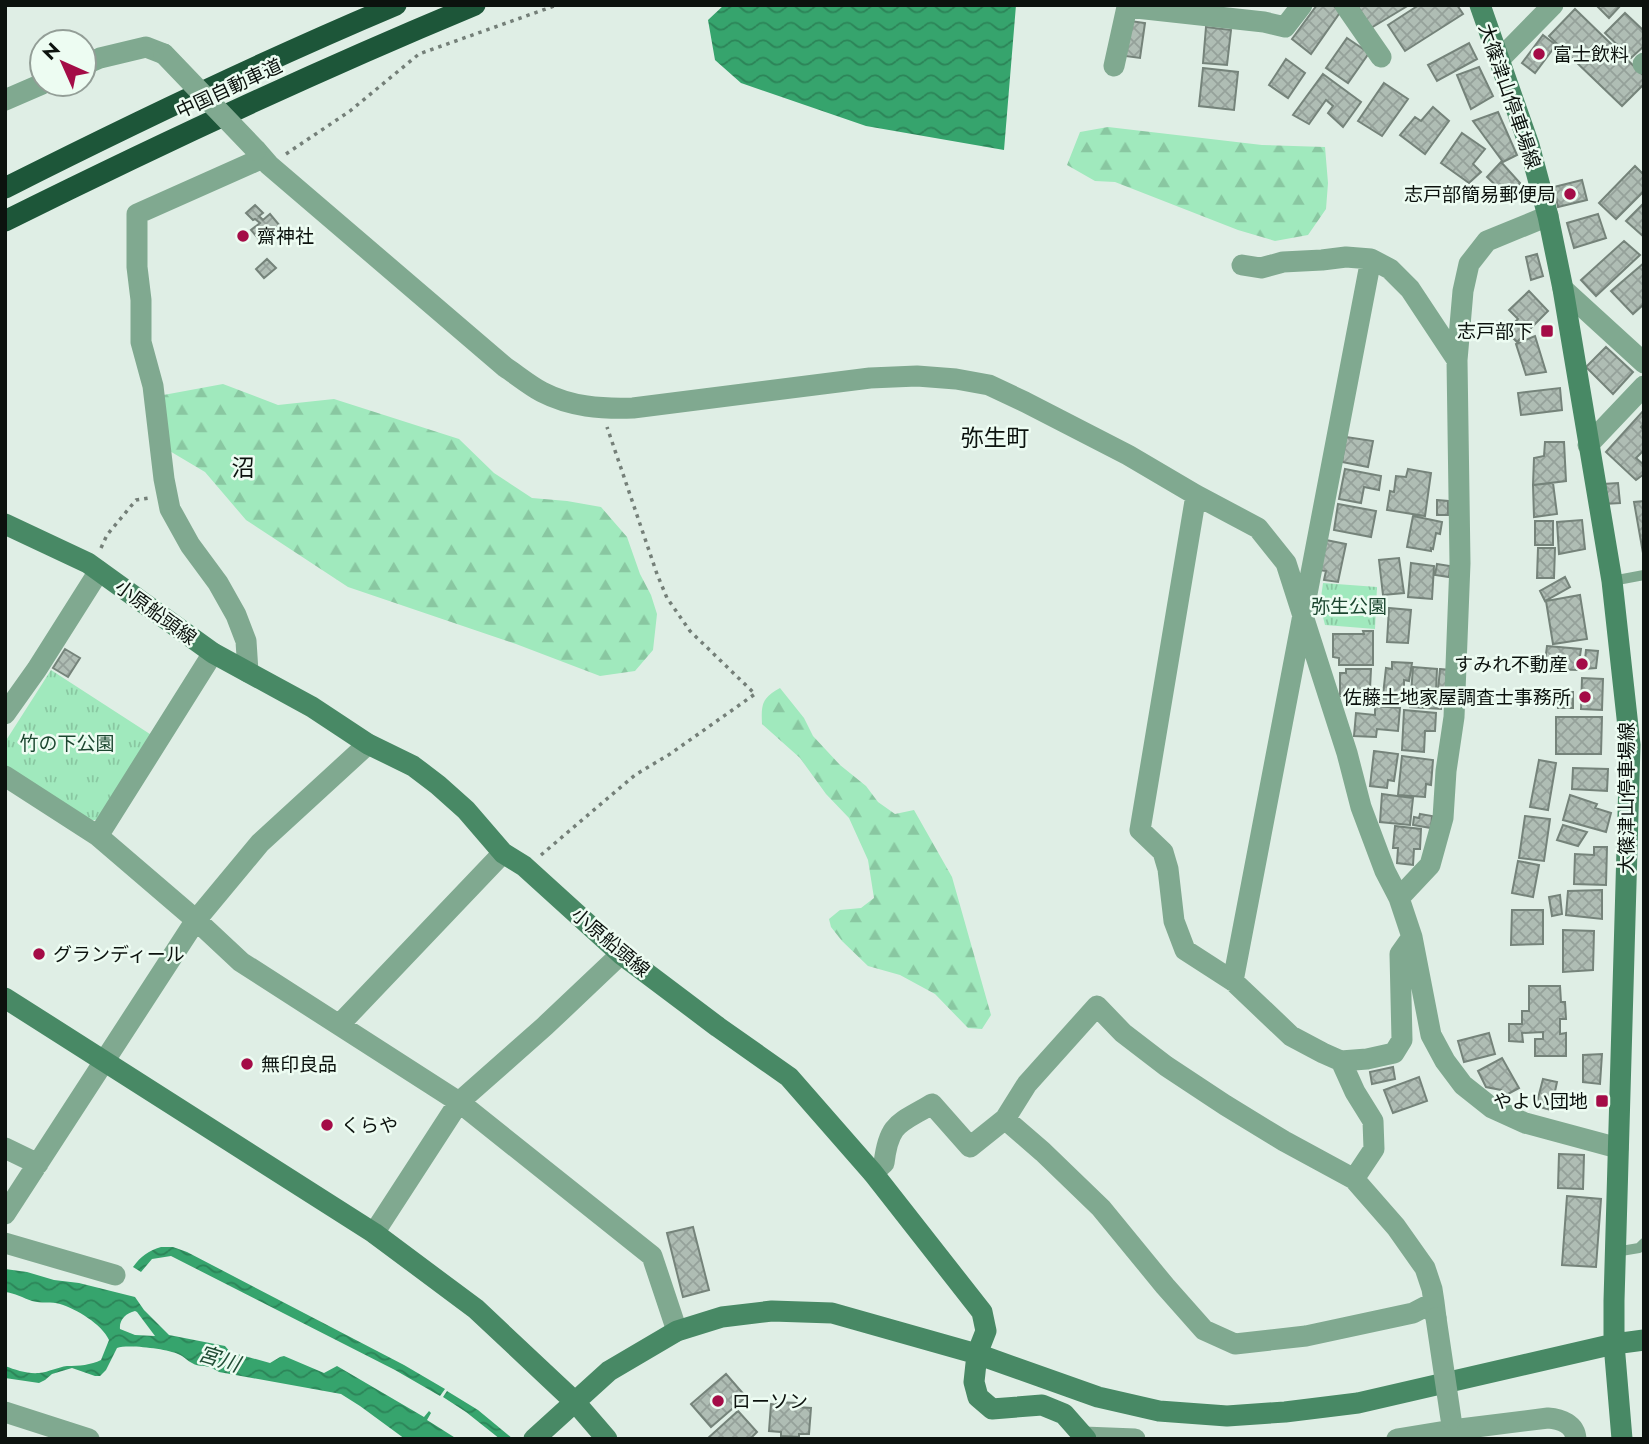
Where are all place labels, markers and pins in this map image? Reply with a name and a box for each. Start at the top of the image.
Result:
place label: 富士飲料 [1553,41,1629,68]
marker: 富士飲料 [1531,46,1547,62]
place label: 志戸部簡易郵便局 [1404,181,1556,208]
marker: 志戸部簡易郵便局 [1562,186,1578,202]
place label: 齋神社 [257,223,314,250]
marker: 齋神社 [235,228,251,244]
place label: 志戸部下 [1457,318,1533,345]
marker: 志戸部下 [1539,323,1555,339]
place label: すみれ不動産 [1454,651,1568,678]
marker: すみれ不動産 [1574,656,1590,672]
place label: 佐藤土地家屋調査士事務所 [1343,684,1571,711]
marker: 佐藤土地家屋調査士事務所 [1577,689,1593,705]
place label: グランディール [53,941,185,968]
marker: グランディール [31,946,47,962]
place label: 無印良品 [261,1051,337,1078]
marker: 無印良品 [239,1056,255,1072]
place label: やよい団地 [1493,1088,1588,1115]
marker: やよい団地 [1594,1093,1610,1109]
place label: くらや [341,1112,398,1139]
marker: くらや [319,1117,335,1133]
place label: ローソン [732,1388,808,1415]
marker: ローソン [710,1393,726,1409]

